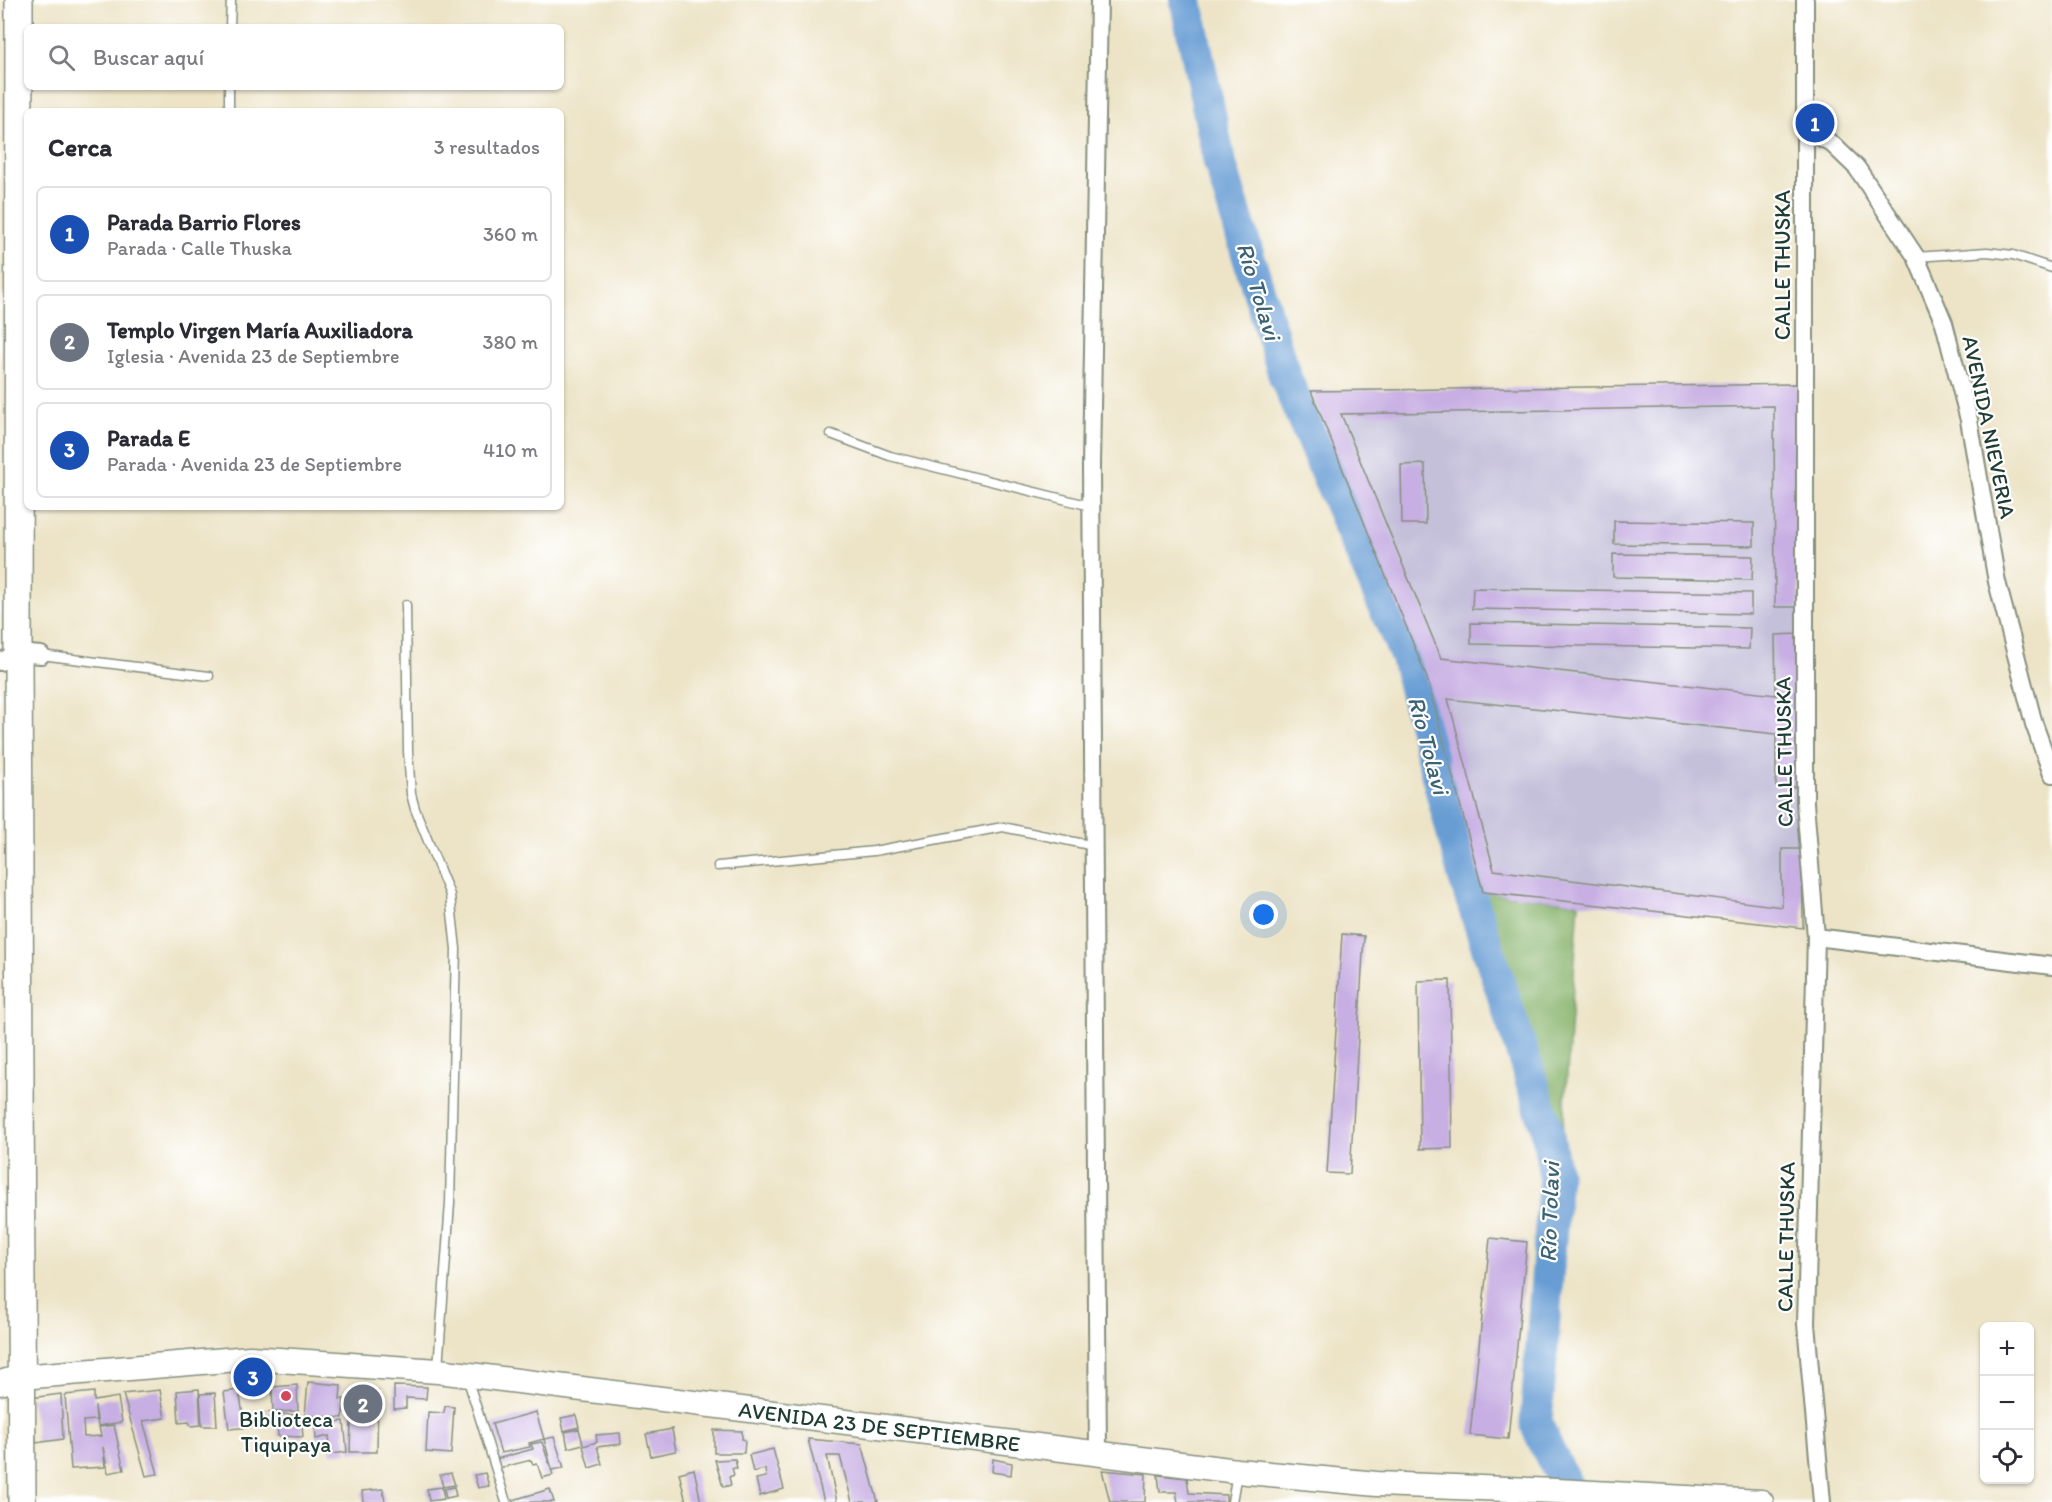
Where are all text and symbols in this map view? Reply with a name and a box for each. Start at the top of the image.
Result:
search box [24,24,564,90]
icon: search [45,41,78,74]
text: Buscar aquí [93,44,204,71]
pin: 1 [1796,100,1834,146]
text: Cerca [48,131,112,163]
text: 3 resultados [434,135,540,159]
street label: CALLE THUSKA [1769,190,1796,340]
text: Parada Barrio Flores [107,209,301,236]
text: 1 [65,222,74,246]
text: 360 m [483,222,538,246]
text: Parada · Calle Thuska [107,236,292,260]
water label: Río Tolavi [1230,239,1288,346]
text: Templo Virgen María Auxiliadora [107,317,413,344]
text: 2 [64,330,75,354]
text: 380 m [483,330,538,354]
street label: AVENIDA NIEVERIA [1956,333,2022,521]
text: Iglesia · Avenida 23 de Septiembre [107,344,399,368]
text: Parada E [107,425,190,452]
text: 3 [64,438,75,462]
text: 410 m [483,438,538,462]
text: Parada · Avenida 23 de Septiembre [107,452,402,476]
street label: CALLE THUSKA [1769,677,1799,827]
water label: Río Tolavi [1402,693,1457,800]
your location [1249,900,1278,929]
water label: Río Tolavi [1533,1158,1565,1263]
street label: CALLE THUSKA [1771,1162,1801,1312]
map controls [1980,1322,2034,1484]
button: + [1980,1322,2034,1376]
pin: 3 [234,1354,272,1400]
button: − [1980,1376,2034,1430]
pin: 2 [344,1382,382,1426]
marker: Biblioteca Tiquipaya [279,1389,293,1403]
street label: AVENIDA 23 DE SEPTIEMBRE [737,1395,1022,1457]
place label: Biblioteca Tiquipaya [239,1406,333,1458]
button: locate [1980,1430,2034,1484]

